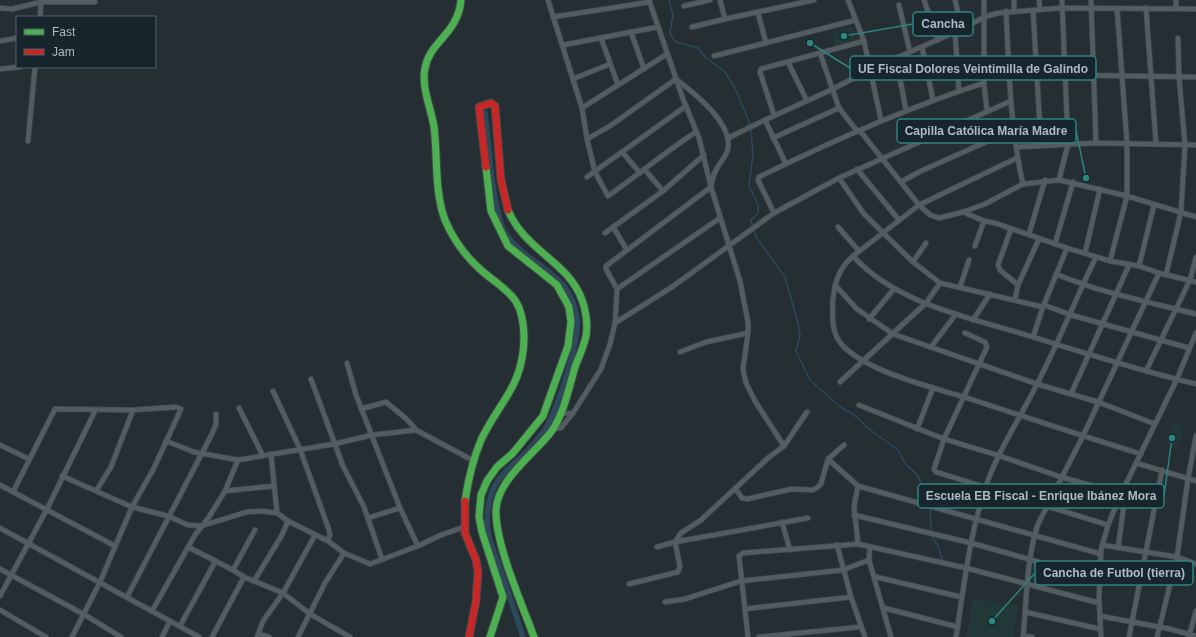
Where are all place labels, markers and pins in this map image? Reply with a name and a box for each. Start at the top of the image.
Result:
callout: Cancha [913,12,973,36]
callout: UE Fiscal Dolores Veintimilla de Galindo [850,56,1096,80]
callout: Capilla Católica María Madre [897,119,1076,143]
callout: Escuela EB Fiscal - Enrique Ibánez Mora [918,484,1164,508]
callout: Cancha de Futbol (tierra) [1035,561,1193,585]

